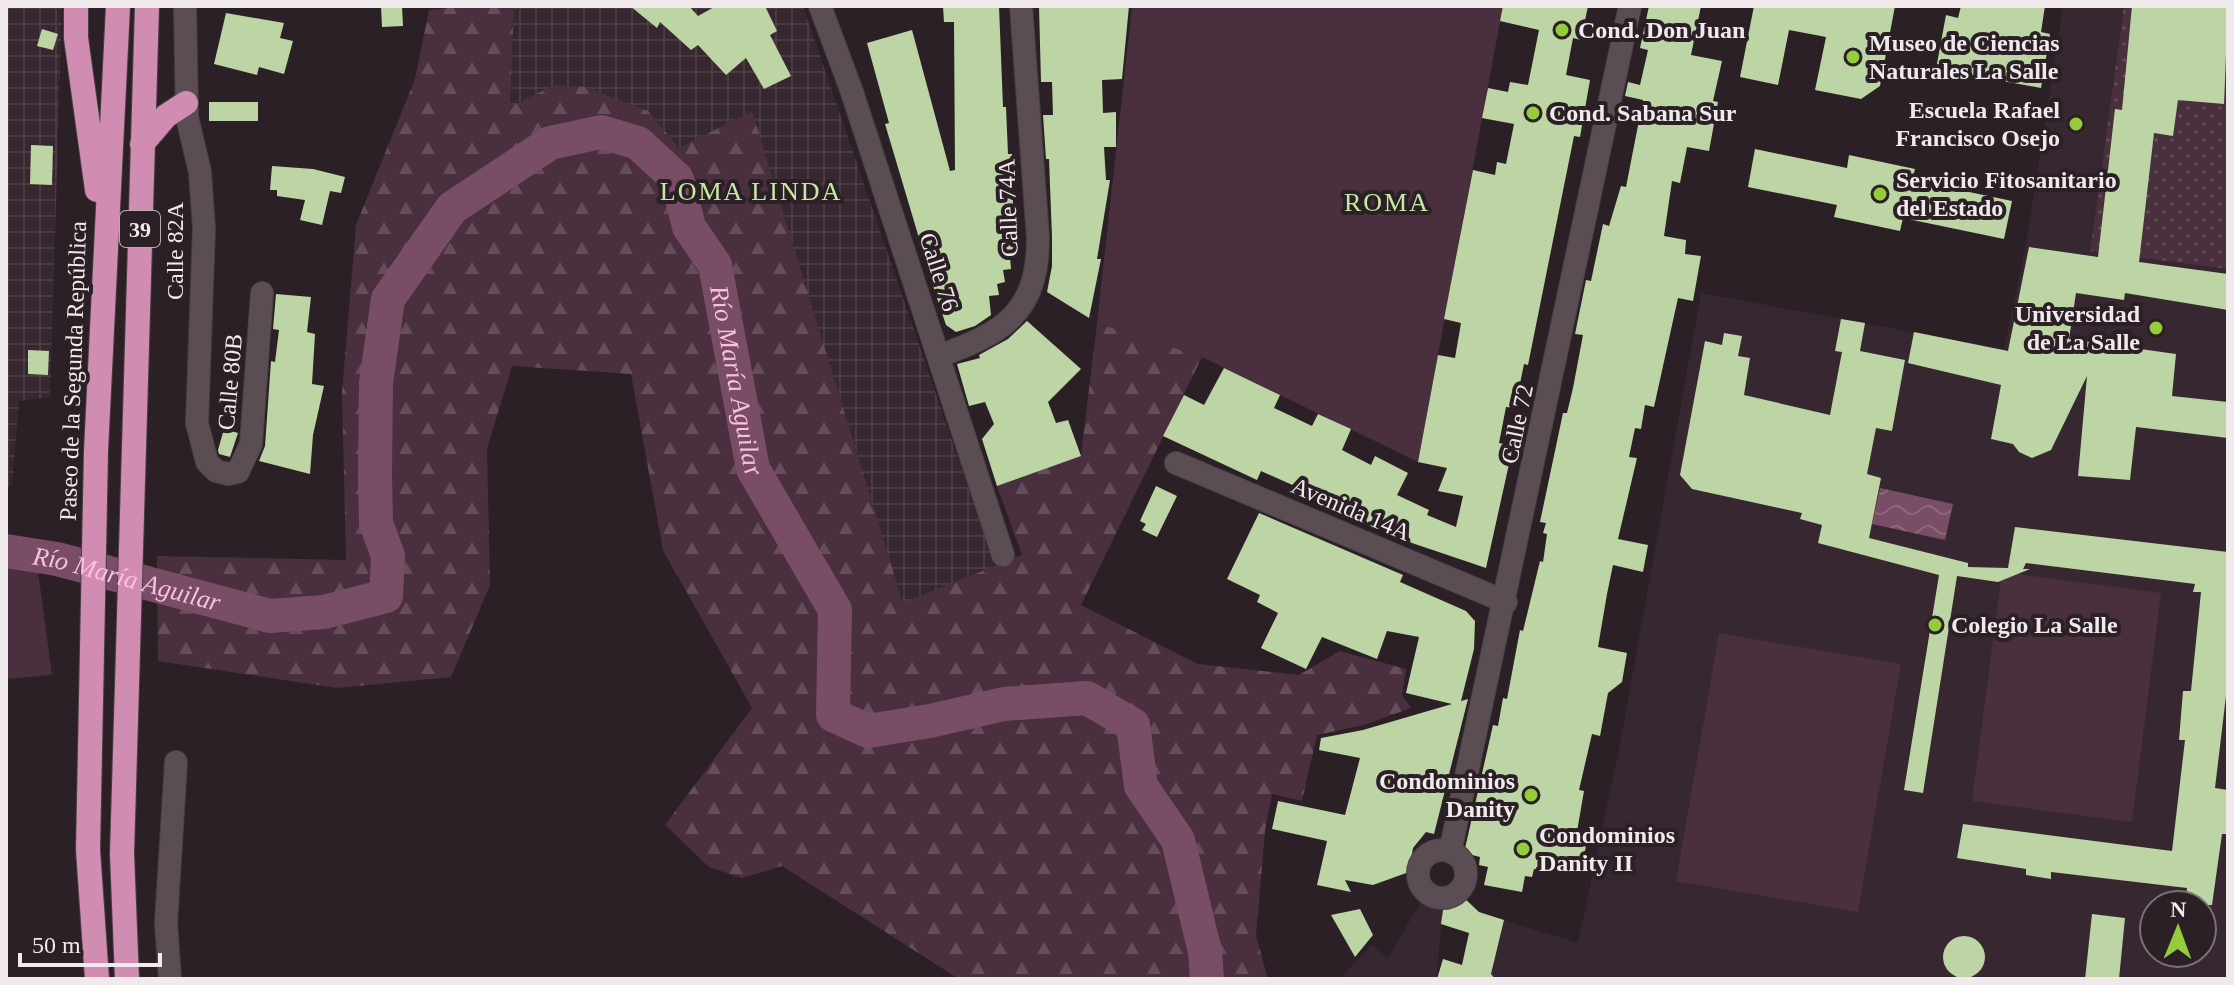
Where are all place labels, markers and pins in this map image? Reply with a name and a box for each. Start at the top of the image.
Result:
place label: Cond. Don Juan [1578,17,1745,43]
marker: Cond. Don Juan [1553,21,1571,39]
place label: Museo de Ciencias Naturales La Salle [1869,30,2060,84]
marker: Museo de Ciencias Naturales La Salle [1844,48,1862,66]
place label: Escuela Rafael Francisco Osejo [1895,97,2060,151]
place label: Cond. Sabana Sur [1549,100,1737,126]
marker: Cond. Sabana Sur [1524,104,1542,122]
marker: Escuela Rafael Francisco Osejo [2067,115,2085,133]
place label: Servicio Fitosanitario del Estado [1896,167,2117,221]
marker: Servicio Fitosanitario del Estado [1871,185,1889,203]
place label: Universidad de La Salle [2015,301,2141,355]
marker: Universidad de La Salle [2147,319,2165,337]
place label: Colegio La Salle [1951,612,2118,638]
marker: Colegio La Salle [1926,616,1944,634]
place label: Condominios Danity [1379,768,1515,822]
marker: Condominios Danity [1522,786,1540,804]
place label: Condominios Danity II [1539,822,1675,876]
marker: Condominios Danity II [1514,840,1532,858]

